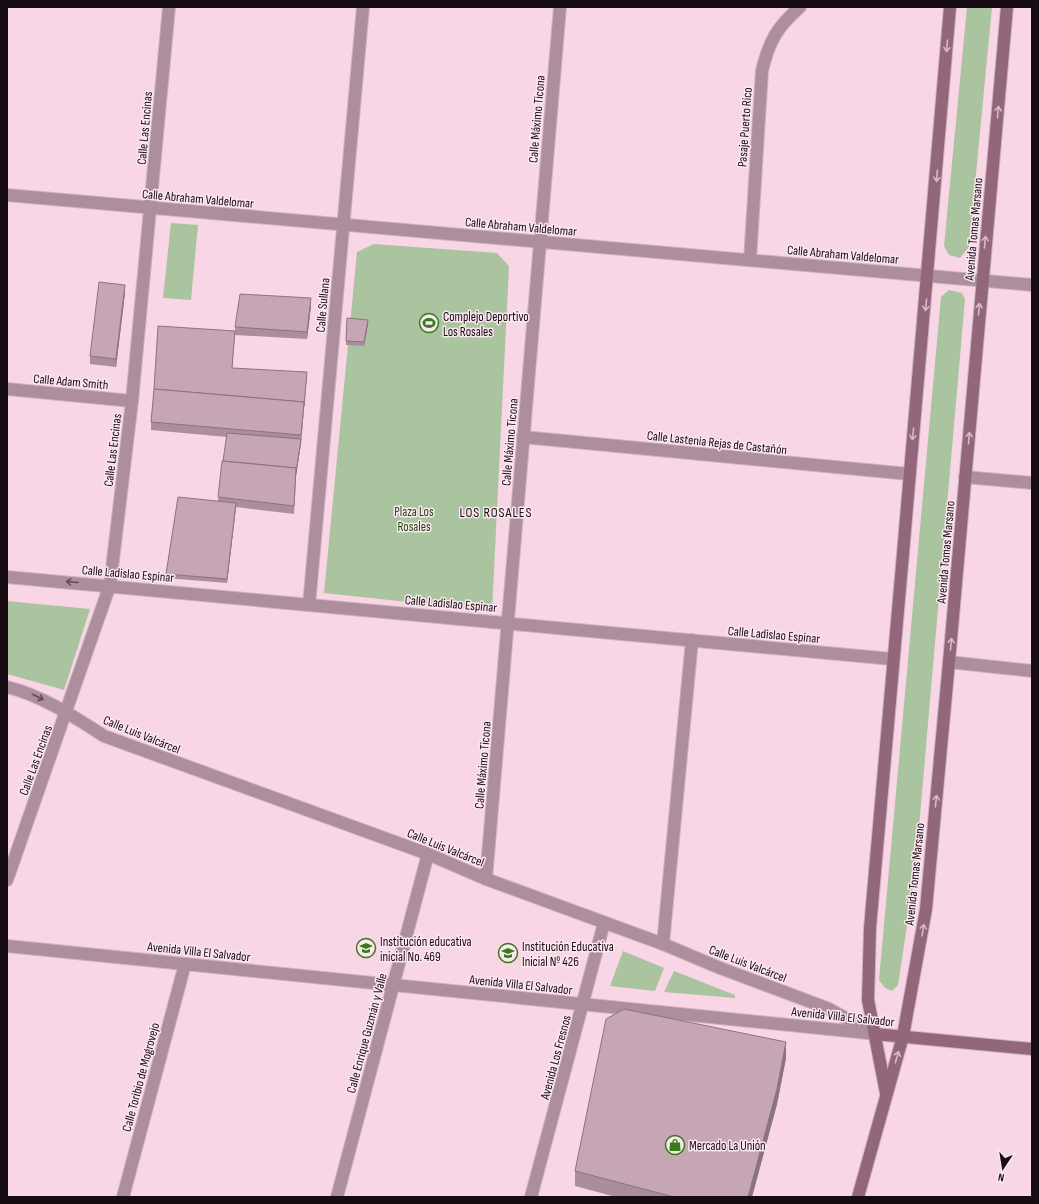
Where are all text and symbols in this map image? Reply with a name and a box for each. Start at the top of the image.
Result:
one-way arrow [943,39,950,52]
street label: Calle Máximo Ticona [525,75,549,164]
street label: Pasaje Puerto Rico [734,87,756,167]
street label: Calle Las Encinas [134,90,156,165]
one-way arrow [994,106,1001,119]
one-way arrow [933,169,940,182]
street label: Avenida Tomas Marsano [961,177,986,282]
street label: Calle Abraham Valdelomar [141,186,255,212]
street label: Calle Abraham Valdelomar [464,214,578,240]
one-way arrow [982,236,989,249]
street label: Calle Abraham Valdelomar [786,242,900,268]
street label: Calle Sullana [313,277,333,333]
one-way arrow [922,298,930,311]
one-way arrow [976,303,983,316]
place label: Complejo Deportivo Los Rosales [443,309,529,340]
sports icon: Complejo Deportivo Los Rosales [418,312,440,334]
street label: Calle Adam Smith [33,371,109,393]
street label: Calle Máximo Ticona [498,398,522,487]
street label: Calle Las Encinas [101,412,125,488]
one-way arrow [909,427,917,440]
street label: Calle Lastenia Rejas de Castañón [646,428,788,458]
one-way arrow [965,432,972,445]
street label: Avenida Tomas Marsano [933,500,958,605]
park label: Plaza Los Rosales [394,504,434,535]
district label: LOS ROSALES [459,504,533,521]
street label: Calle Ladislao Espinar [81,562,175,586]
one-way arrow [66,578,79,586]
street label: Calle Ladislao Espinar [404,592,498,616]
street label: Calle Ladislao Espinar [727,623,821,647]
one-way arrow [947,638,955,651]
one-way arrow [32,694,44,701]
street label: Calle Luis Valcárcel [101,712,183,758]
street label: Calle Máximo Ticona [471,721,495,810]
street label: Calle Las Encinas [16,723,56,798]
one-way arrow [932,795,940,808]
street label: Avenida Tomas Marsano [902,822,928,927]
street label: Calle Luis Valcárcel [405,825,487,871]
one-way arrow [919,924,927,937]
place label: Institución educativa inicial No. 469 [380,934,472,965]
school or university icon: Institución educativa inicial No. 469 [355,937,377,959]
street label: Avenida Villa El Salvador [146,939,251,965]
place label: Institución Educativa Inicial Nº 426 [522,939,614,970]
school or university icon: Institución Educativa Inicial Nº 426 [497,942,519,964]
street label: Calle Luis Valcárcel [707,942,789,986]
street label: Calle Enrique Guzmán y Valle [343,971,391,1095]
street label: Avenida Villa El Salvador [468,972,573,998]
street label: Avenida Villa El Salvador [790,1004,895,1030]
street label: Avenida Los Fresnos [537,1013,575,1102]
street label: Calle Toribio de Mogrovejo [119,1021,163,1133]
one-way arrow [894,1051,901,1064]
shop icon: Mercado La Unión [664,1134,686,1156]
place label: Mercado La Unión [689,1138,766,1154]
north arrow [983,1148,1023,1188]
text: N [997,1170,1005,1184]

